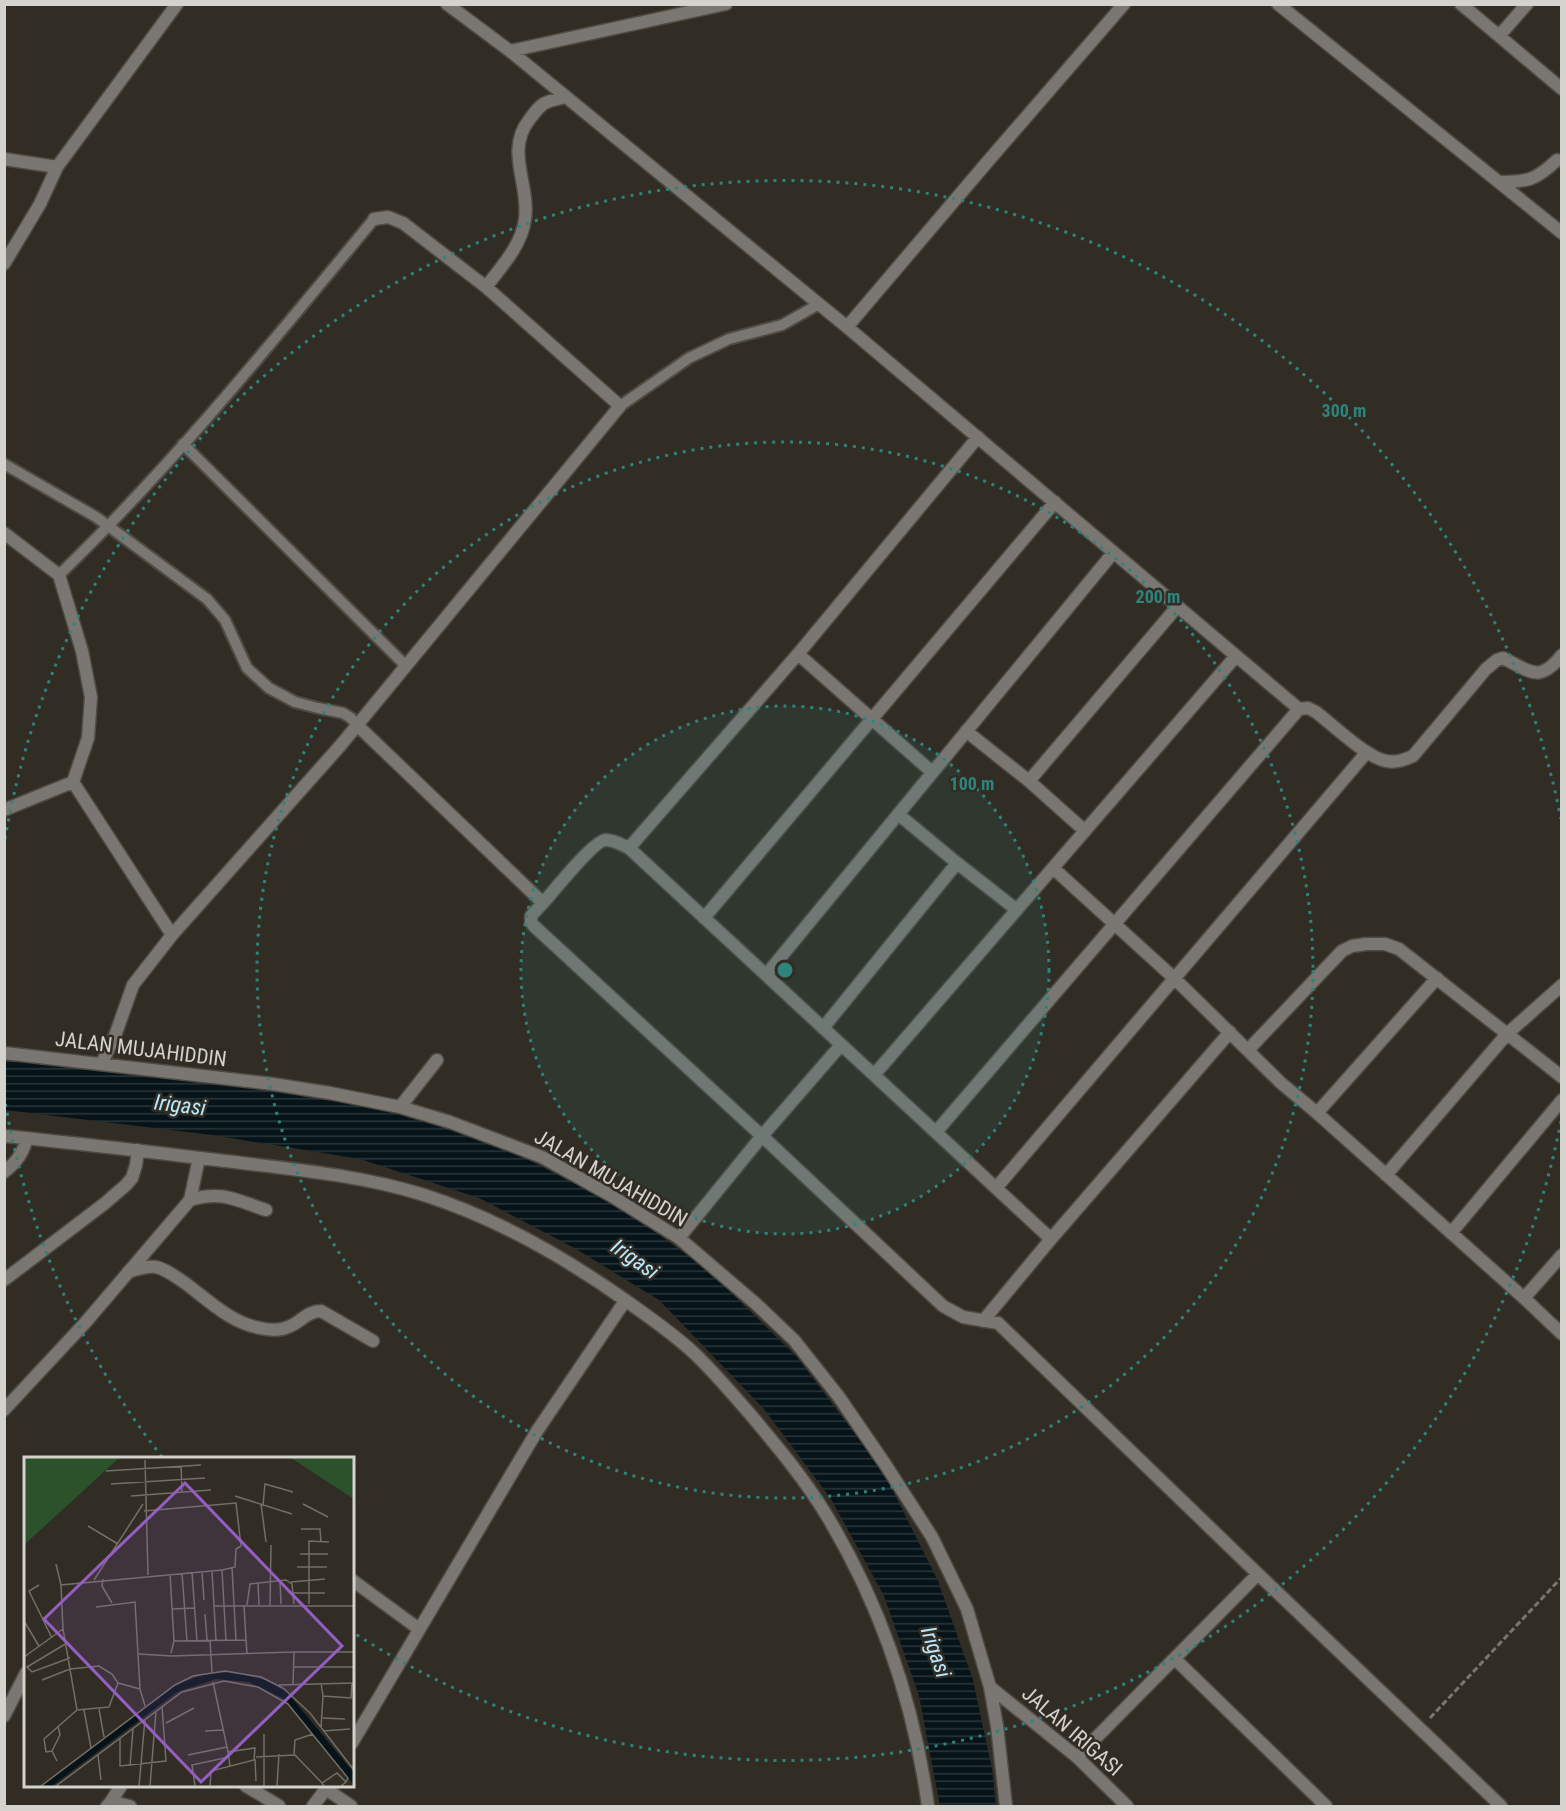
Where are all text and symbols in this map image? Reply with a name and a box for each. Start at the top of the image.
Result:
text: 300 m [1322,400,1366,421]
text: 200 m [1136,586,1180,607]
text: 100 m [950,773,994,794]
centre of rings [775,960,795,980]
street label: JALAN MUJAHIDDIN [54,1027,228,1071]
water label: Irigasi [153,1089,207,1121]
street label: JALAN MUJAHIDDIN [530,1125,692,1231]
water label: Irigasi [606,1234,664,1284]
inset map [24,1457,354,1787]
water label: Irigasi [916,1623,956,1681]
street label: JALAN IRIGASI [1017,1681,1127,1781]

